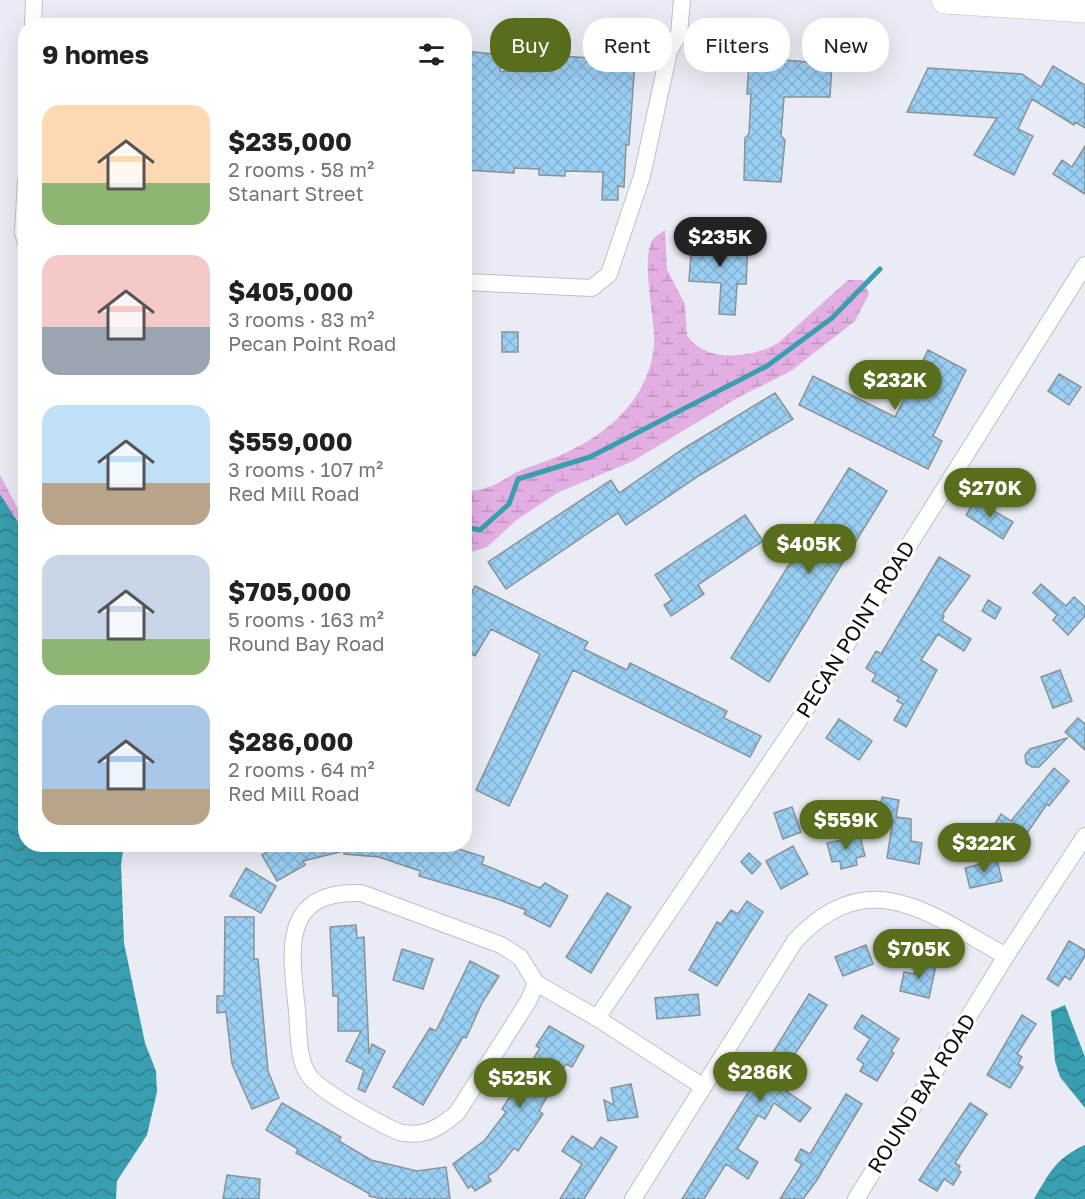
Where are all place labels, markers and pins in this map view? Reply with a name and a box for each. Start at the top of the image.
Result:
pin: $235K [678,217,762,268]
pin: $232K [853,360,937,411]
pin: $270K [948,468,1032,519]
pin: $405K [767,524,851,575]
pin: $559K [804,800,888,851]
pin: $322K [942,823,1026,874]
pin: $705K [877,929,961,980]
pin: $286K [718,1052,802,1103]
pin: $525K [478,1058,562,1109]

